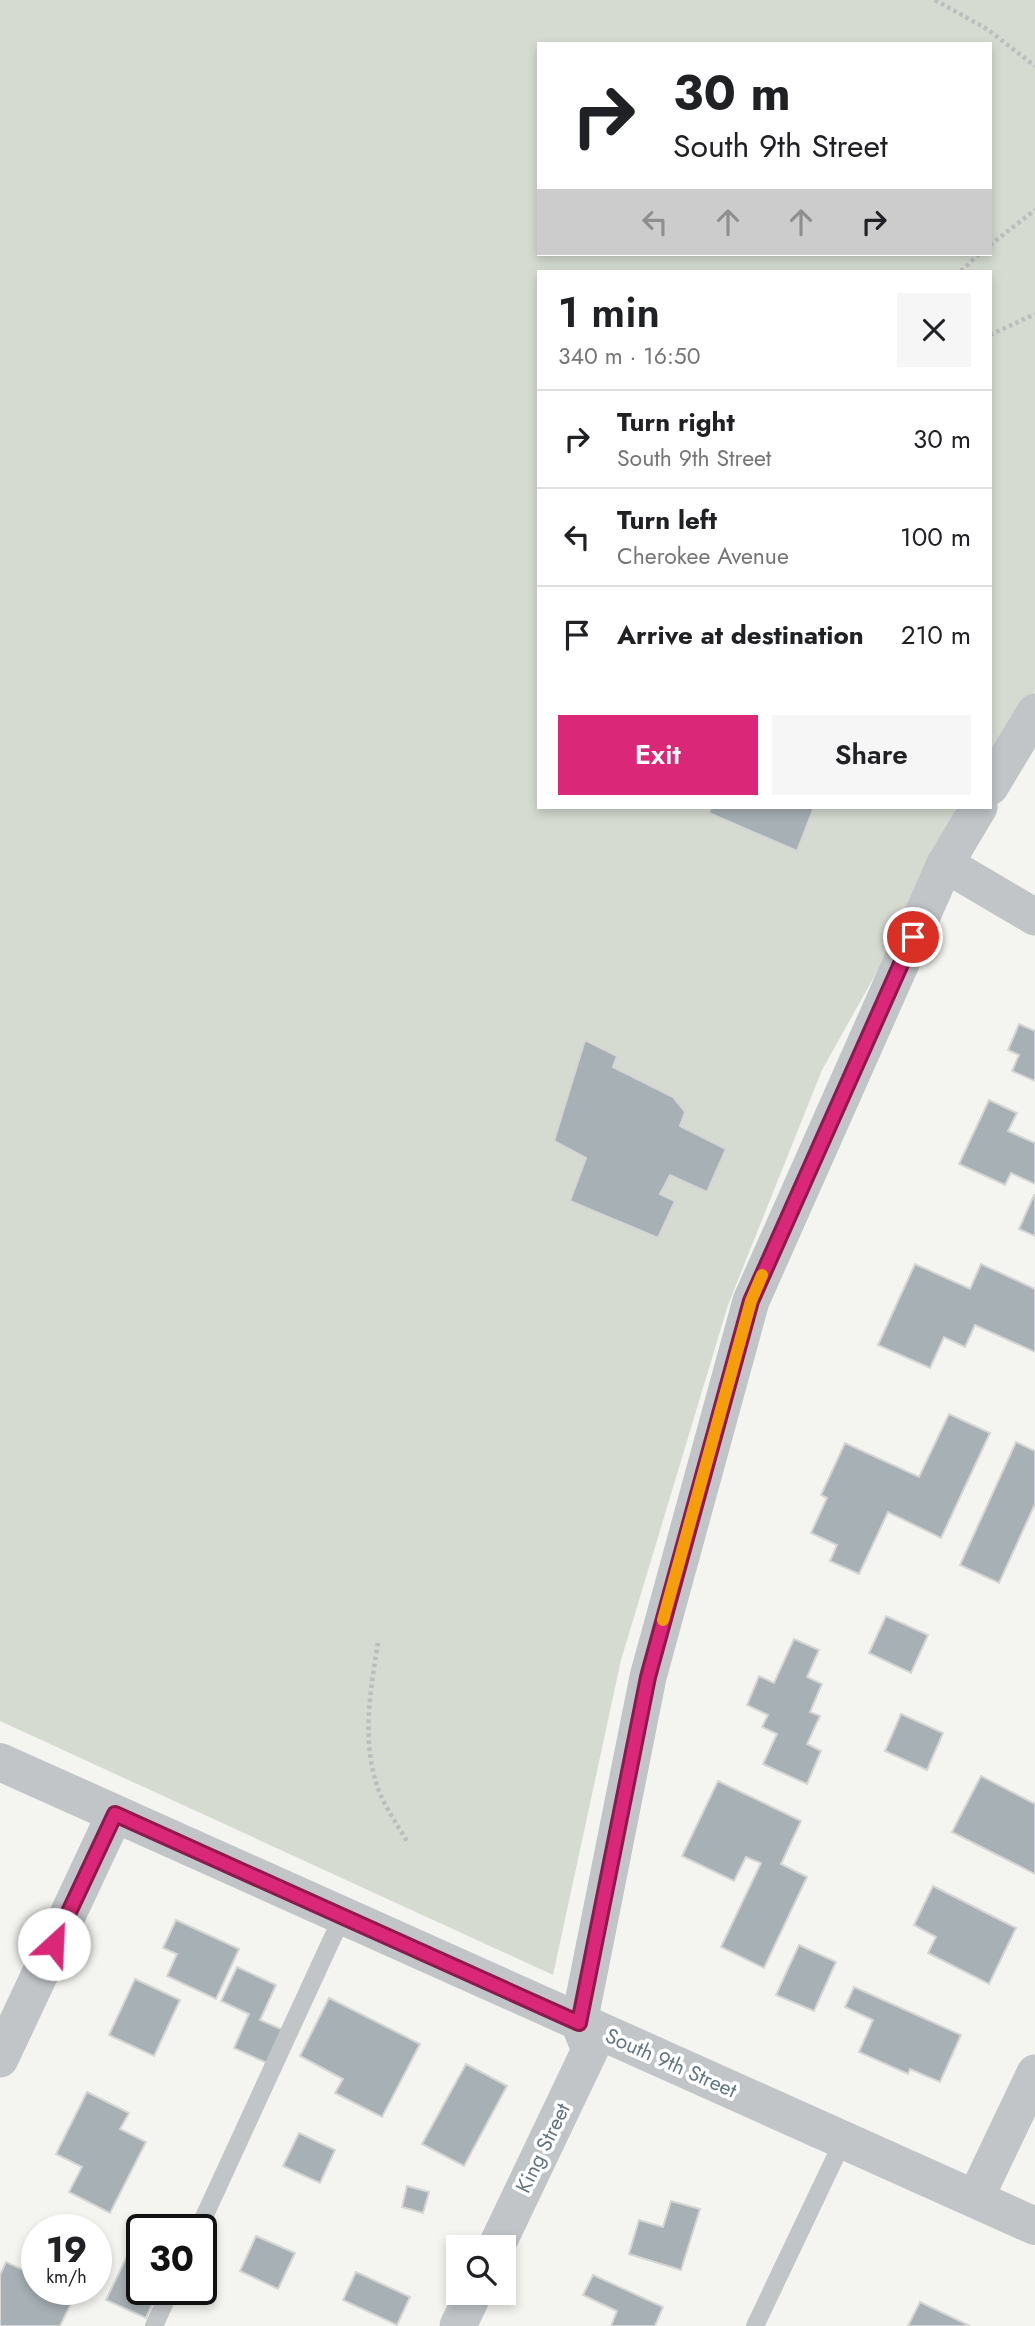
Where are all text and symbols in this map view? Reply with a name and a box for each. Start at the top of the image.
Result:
text: 30 m [673,58,791,128]
icon: right [558,70,649,161]
text: South 9th Street [673,123,888,169]
icon: left [636,203,674,241]
icon: ahead [709,203,747,241]
icon: ahead [782,203,820,241]
icon: right [855,203,893,241]
text: 1 min [558,282,660,343]
button: close [897,293,971,367]
text: 340 m · 16:50 [558,339,701,373]
text: Turn right [617,403,735,441]
icon: right [558,420,596,458]
text: 30 m [913,420,971,458]
text: South 9th Street [617,441,771,475]
text: Turn left [617,501,717,539]
icon: left [558,518,596,556]
text: 100 m [900,518,971,556]
text: Cherokee Avenue [617,539,789,573]
icon: arrive [558,616,596,654]
text: Arrive at destination [617,616,864,654]
text: 210 m [901,616,971,654]
button: Exit [558,715,758,795]
button: Share [772,715,971,795]
pin [883,907,943,967]
icon: arrive [894,918,932,956]
position arrow [17,1907,91,1981]
street label: South 9th Street [601,2021,741,2105]
street label: King Street [508,2098,578,2198]
speed limit sign: 30 [126,2214,217,2305]
text: 19 [46,2225,87,2275]
map controls [446,2235,516,2305]
button: search [446,2235,516,2305]
text: km/h [46,2264,87,2290]

